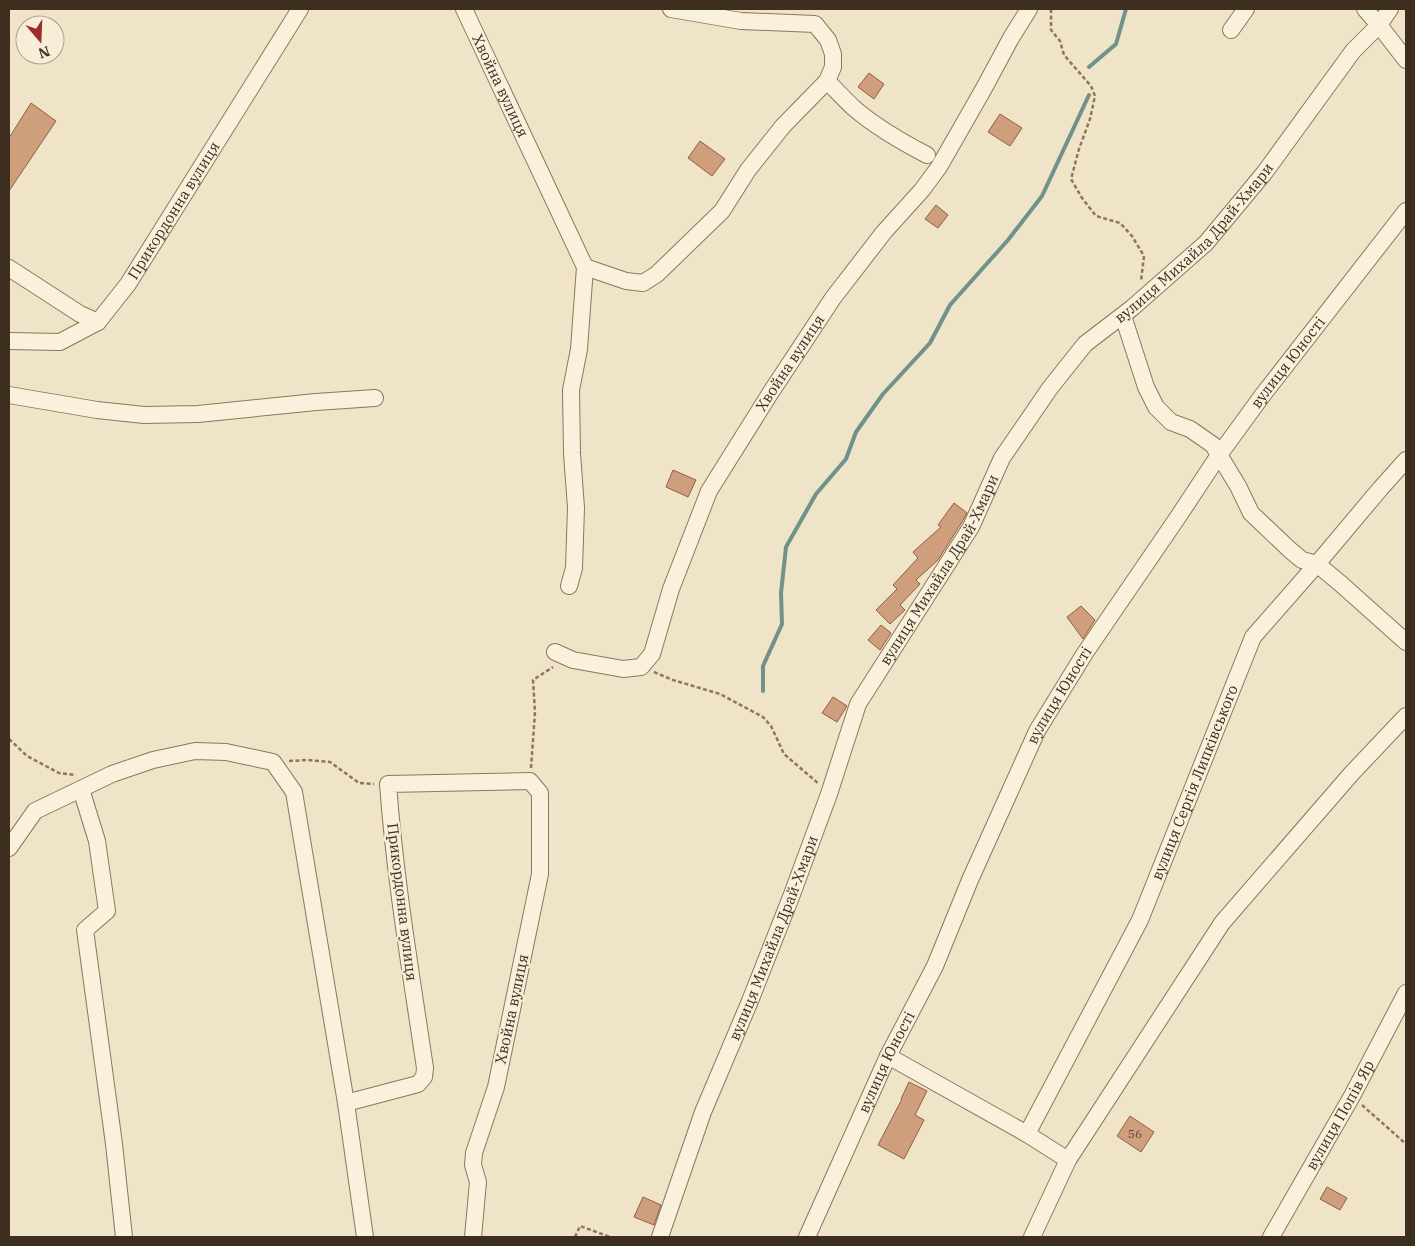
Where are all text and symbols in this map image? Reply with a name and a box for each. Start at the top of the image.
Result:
north arrow [15,15,65,65]
street label: Хвойна вулиця [468,31,533,140]
text: N [36,42,52,63]
street label: Прикордонна вулиця [123,138,224,283]
street label: вулиця Михайла Драй-Хмари [1111,159,1277,327]
street label: Хвойна вулиця [751,311,828,415]
street label: вулиця Юності [1246,313,1329,412]
street label: вулиця Михайла Драй-Хмари [875,471,1002,669]
street label: вулиця Юності [1022,643,1096,747]
street label: вулиця Сергія Липківського [1147,682,1242,883]
street label: Прикордонна вулиця [383,822,422,982]
street label: вулиця Михайла Драй-Хмари [724,833,822,1043]
street label: Хвойна вулиця [491,952,532,1066]
street label: вулиця Юності [854,1008,919,1116]
street label: вулиця Попів Яр [1301,1057,1378,1173]
house number: 56 [1128,1126,1142,1141]

